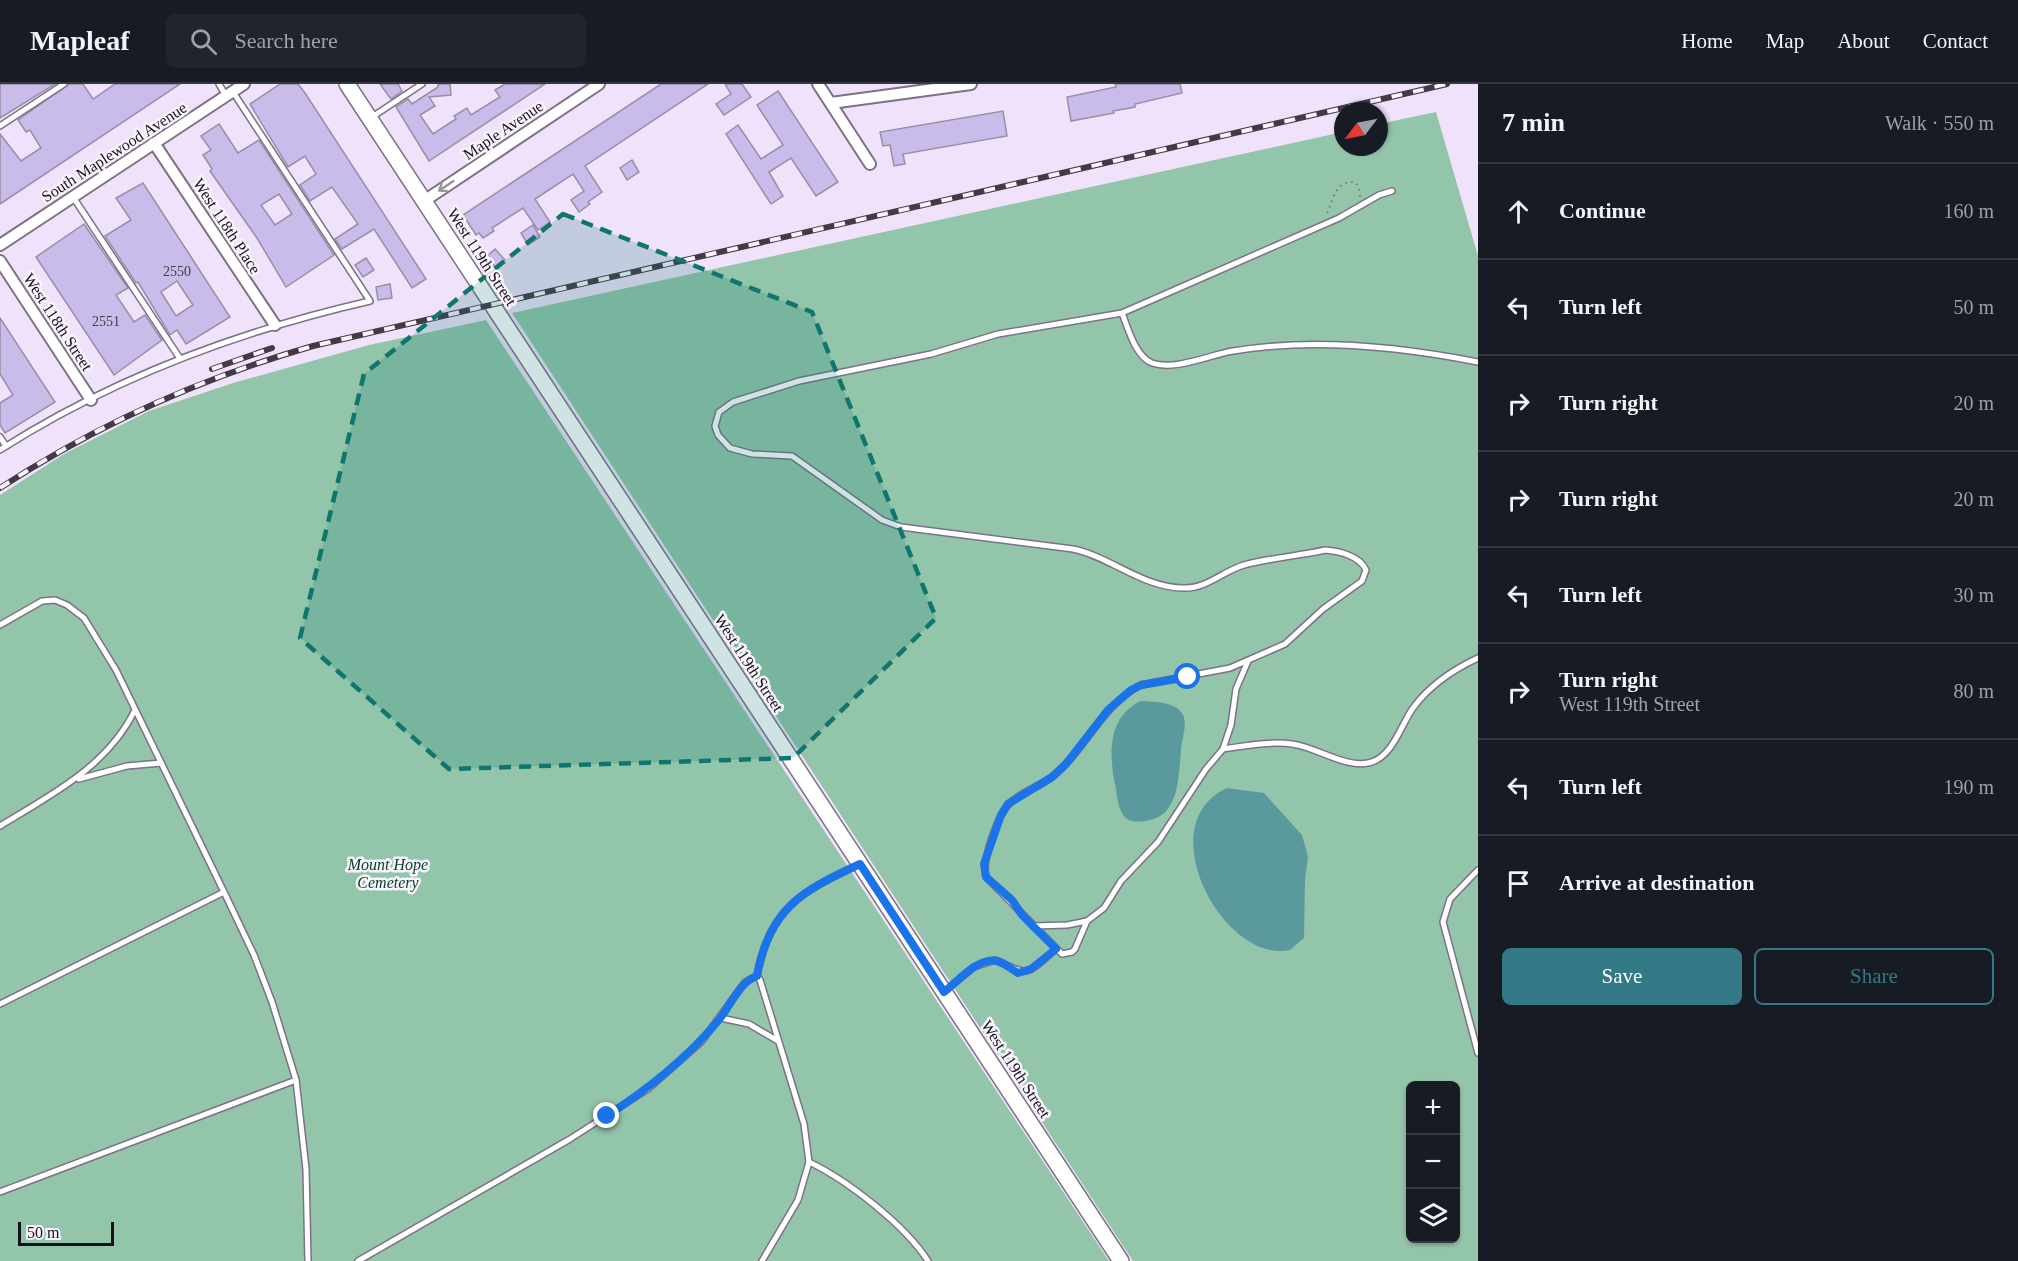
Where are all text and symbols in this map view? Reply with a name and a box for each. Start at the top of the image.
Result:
search box [166,14,586,68]
text: Mapleaf [30,25,130,56]
icon: search [187,25,220,58]
text: Search here [235,28,338,53]
text: Home [1681,29,1733,53]
text: Map [1766,29,1804,53]
text: About [1837,29,1890,53]
text: Contact [1923,29,1988,53]
street label: Maple Avenue [460,97,547,164]
street label: South Maplewood Avenue [38,99,190,206]
north arrow [1334,102,1388,156]
text: 7 min [1502,108,1565,137]
text: Walk · 550 m [1885,112,1994,134]
street label: West 118th Place [190,175,264,277]
one-way arrow [438,181,455,193]
icon: ahead [1502,195,1535,228]
text: Continue [1559,198,1646,223]
text: 160 m [1943,200,1994,222]
street label: West 119th Street [444,205,520,309]
house number: 2550 [163,264,191,279]
street label: West 118th Street [20,270,96,374]
icon: left [1502,291,1535,324]
text: Turn left [1559,294,1642,319]
text: 50 m [1953,296,1994,318]
house number: 2551 [92,314,120,329]
icon: right [1502,387,1535,420]
text: Turn right [1559,390,1658,415]
text: 20 m [1953,392,1994,414]
icon: right [1502,483,1535,516]
text: Turn right [1559,486,1658,511]
text: 20 m [1953,488,1994,510]
icon: left [1502,579,1535,612]
text: Turn left [1559,582,1642,607]
text: 30 m [1953,584,1994,606]
street label: West 119th Street [711,611,787,715]
route start [1174,663,1200,689]
text: Turn right [1559,667,1658,692]
icon: right [1502,675,1535,708]
text: 80 m [1953,680,1994,702]
text: West 119th Street [1559,693,1700,715]
icon: left [1502,771,1535,804]
text: Turn left [1559,774,1642,799]
text: 190 m [1943,776,1994,798]
park label: Mount Hope Cemetery [347,856,428,892]
icon: arrive [1502,867,1535,900]
text: Arrive at destination [1559,870,1755,895]
button: Save [1502,948,1742,1005]
button: Share [1754,948,1994,1005]
street label: West 119th Street [978,1017,1054,1121]
map controls [1406,1081,1460,1243]
button: + [1406,1081,1460,1135]
route end [593,1102,619,1128]
button: − [1406,1135,1460,1189]
button: layers [1406,1189,1460,1243]
scale bar [18,1219,114,1246]
text: 50 m [27,1224,59,1241]

